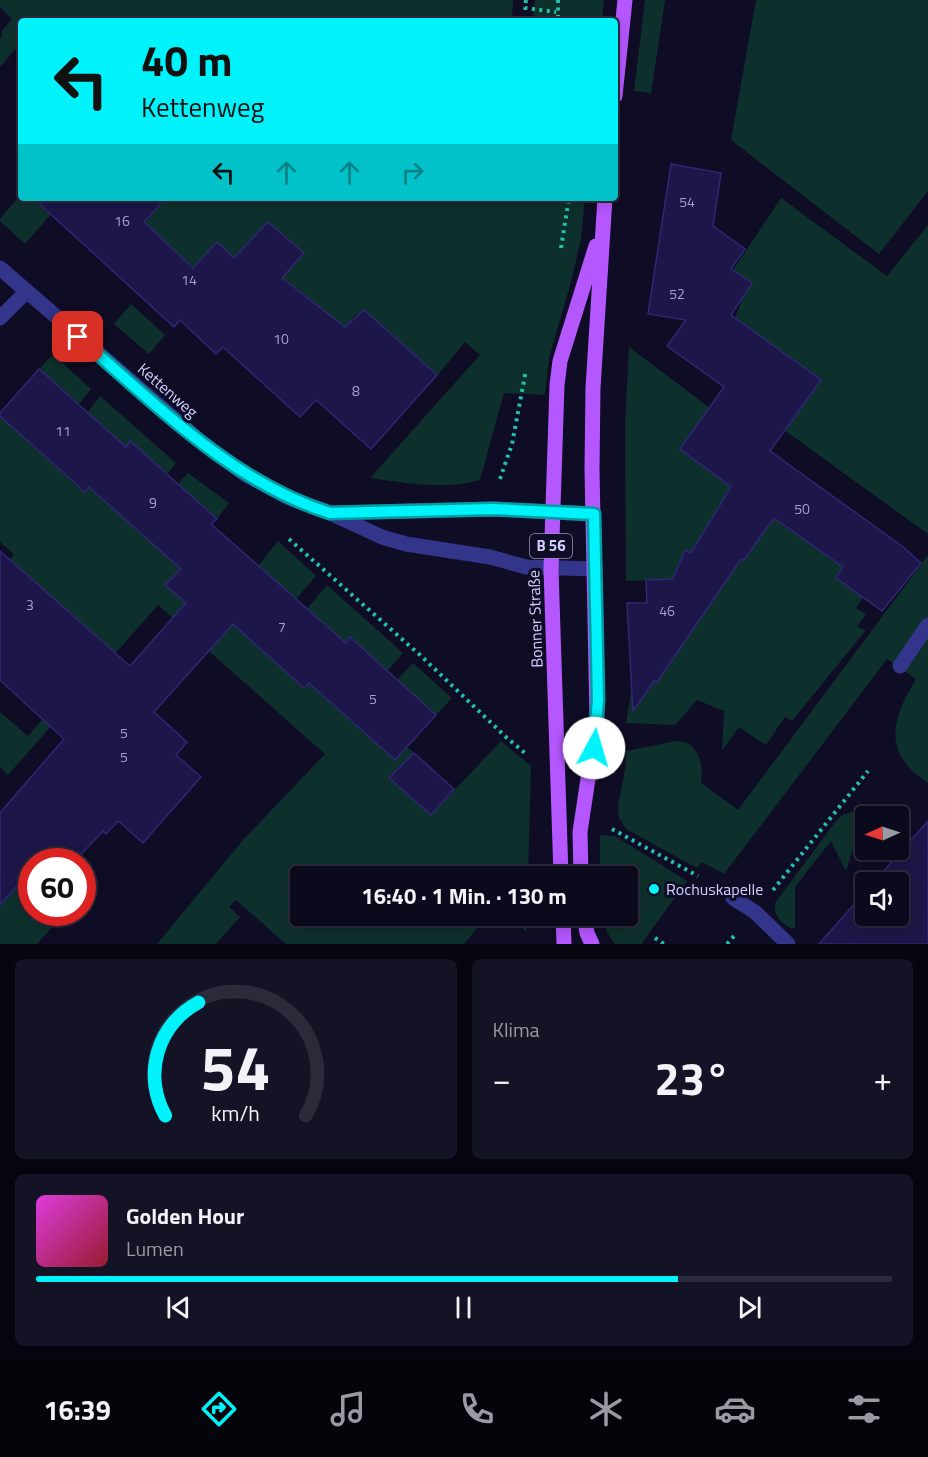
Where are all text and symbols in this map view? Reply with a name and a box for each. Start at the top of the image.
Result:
text: 40 m [141,28,233,92]
icon: left [42,42,120,120]
text: Kettenweg [141,86,264,127]
icon: left [207,156,240,189]
icon: ahead [270,156,303,189]
icon: ahead [333,156,366,189]
icon: right [396,156,429,189]
house number: 54 [679,191,695,212]
house number: 16 [114,210,130,231]
house number: 14 [181,269,197,290]
house number: 52 [669,283,685,304]
pin [52,311,103,362]
icon: arrive [61,320,94,353]
house number: 10 [273,328,289,349]
street label: Kettenweg [133,357,203,423]
house number: 8 [352,380,360,401]
house number: 11 [55,420,71,441]
house number: 9 [149,492,157,513]
house number: 50 [794,498,810,519]
road number: B 56 [530,534,572,558]
street label: Bonner Straße [521,570,549,668]
house number: 3 [26,594,34,615]
house number: 46 [659,600,675,621]
house number: 7 [278,616,286,637]
house number: 5 [369,688,377,709]
position arrow [562,716,626,780]
house number: 5 [120,722,128,743]
house number: 5 [120,746,128,767]
north arrow [855,806,909,860]
map controls [855,806,909,926]
speed limit sign: 60 [18,848,96,926]
button: sound [855,872,909,926]
place label: Rochuskapelle [666,877,763,901]
text: 16:40 · 1 Min. · 130 m [361,879,567,913]
marker: Rochuskapelle [647,882,661,896]
text: Klima [493,1014,540,1045]
text: 54 [201,1019,271,1114]
text: 23° [654,1044,730,1112]
text: − [493,1054,511,1104]
text: + [874,1054,892,1104]
text: km/h [211,1097,260,1129]
text: Golden Hour [126,1199,244,1233]
text: Lumen [126,1233,184,1264]
icon: previous [162,1291,195,1324]
icon: pause [447,1291,480,1324]
icon: next [733,1291,766,1324]
icon: directions [198,1388,240,1430]
icon: music [327,1388,369,1430]
icon: phone [456,1388,498,1430]
icon: climate [585,1388,627,1430]
icon: car [714,1388,756,1430]
icon: filters [843,1388,885,1430]
text: 16:39 [43,1389,111,1430]

